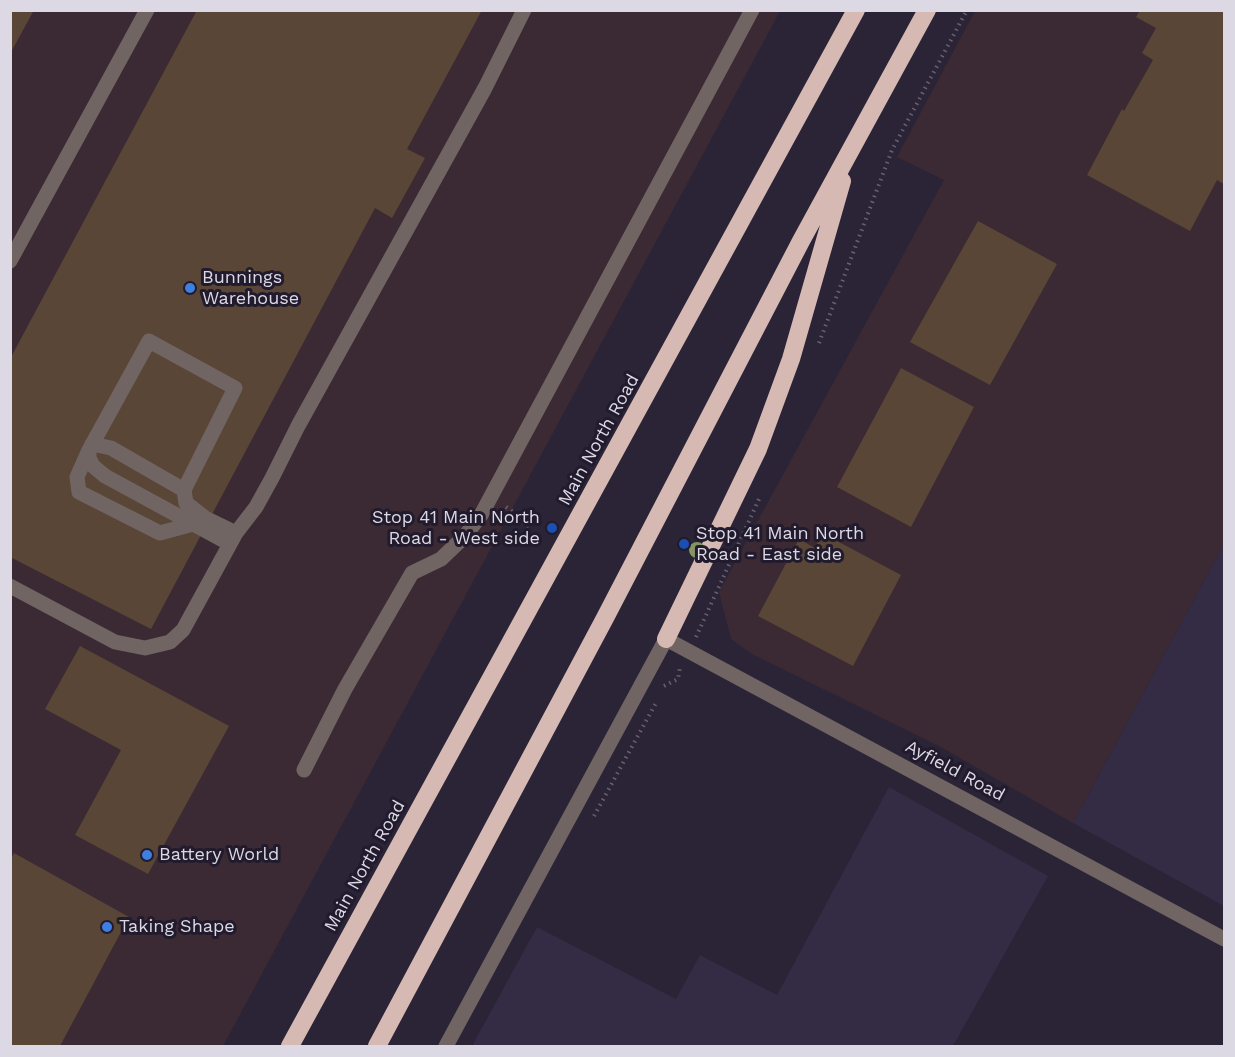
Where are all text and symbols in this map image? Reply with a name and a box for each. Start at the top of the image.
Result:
place label: Bunnings Warehouse [202,267,299,310]
marker: Bunnings Warehouse [183,281,197,295]
street label: Main North Road [554,371,644,509]
place label: Stop 41 Main North Road - West side [372,507,540,550]
marker: Stop 41 Main North Road - West side [545,521,559,535]
place label: Stop 41 Main North Road - East side [696,523,864,566]
marker: Stop 41 Main North Road - East side [677,537,691,551]
street label: Ayfield Road [902,736,1008,806]
street label: Main North Road [320,797,410,935]
place label: Battery World [159,844,279,866]
marker: Battery World [140,848,154,862]
place label: Taking Shape [119,916,235,938]
marker: Taking Shape [100,920,114,934]

